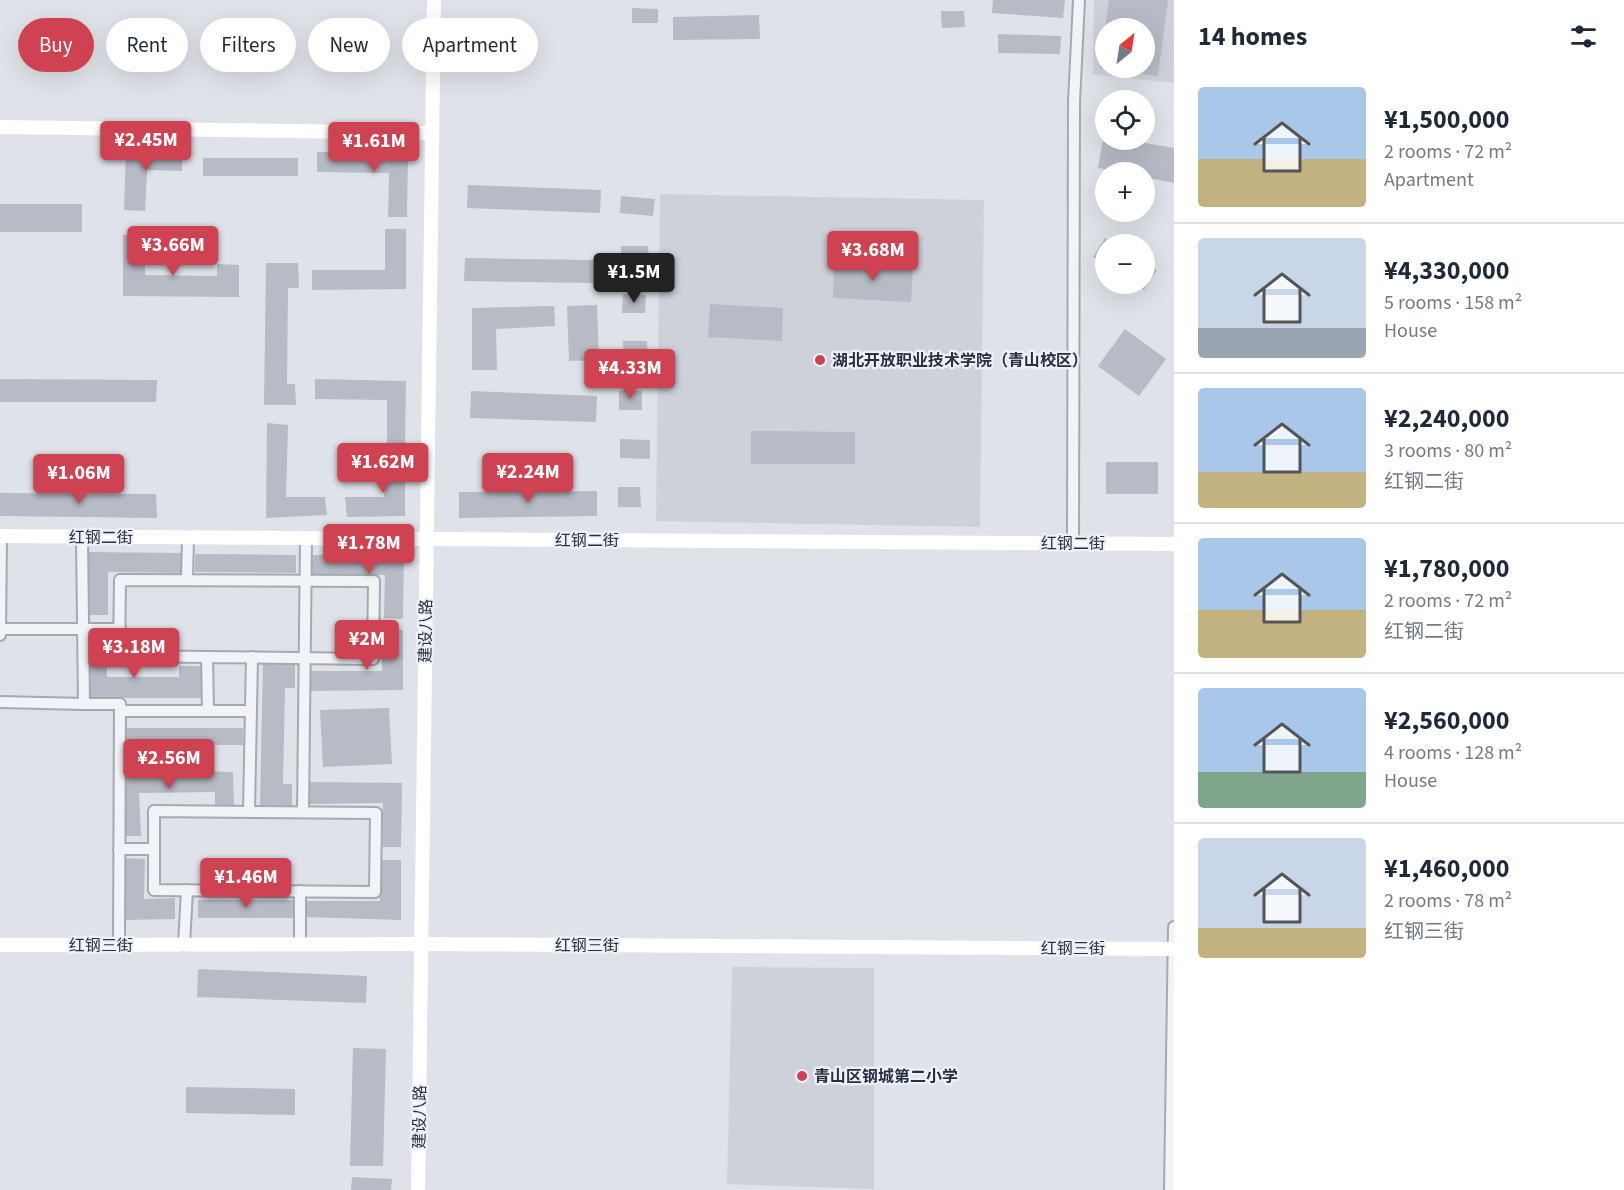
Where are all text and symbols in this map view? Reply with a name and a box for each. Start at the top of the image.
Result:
chip: Buy [18,18,94,72]
chip: Rent [106,18,188,72]
chip: Filters [200,18,296,72]
chip: New [308,18,390,72]
chip: Apartment [402,18,538,72]
north arrow [1095,18,1155,78]
map controls [1095,18,1155,294]
text: 14 homes [1198,18,1307,55]
icon: filters [1567,20,1600,53]
button: locate [1095,90,1155,150]
text: ¥1,500,000 [1384,101,1509,138]
icon: home [1246,111,1318,183]
pin: ¥2.45M [97,121,195,172]
pin: ¥1.61M [325,122,423,173]
text: ¥2.45M [114,126,178,154]
text: ¥1.61M [342,127,406,155]
text: 2 rooms · 72 m² [1384,138,1512,166]
button: + [1095,162,1155,222]
text: Apartment [1384,166,1474,194]
pin: ¥3.66M [124,226,222,277]
text: ¥3.66M [141,231,205,259]
pin: ¥3.68M [824,231,922,282]
button: − [1095,234,1155,294]
text: ¥3.68M [841,236,905,264]
text: ¥4,330,000 [1384,252,1509,289]
pin: ¥1.5M [592,253,676,304]
text: ¥1.5M [608,258,660,286]
icon: home [1246,262,1318,334]
text: 5 rooms · 158 m² [1384,289,1522,317]
text: House [1384,317,1437,345]
pin: ¥4.33M [581,349,679,400]
place label: 湖北开放职业技术学院（青山校区） [832,350,1088,372]
marker: 湖北开放职业技术学院（青山校区） [813,353,827,367]
text: ¥4.33M [598,354,662,382]
text: ¥2,240,000 [1384,400,1509,437]
icon: home [1246,412,1318,484]
text: 3 rooms · 80 m² [1384,437,1512,465]
pin: ¥1.62M [334,443,432,494]
text: ¥1.62M [351,448,415,476]
pin: ¥2.24M [479,453,577,504]
pin: ¥1.06M [30,454,128,505]
text: ¥2.24M [496,458,560,486]
text: ¥1.06M [47,459,111,487]
text: 红钢二街 [1384,468,1464,496]
pin: ¥1.78M [320,524,418,575]
street label: 红钢二街 [69,527,133,549]
text: ¥1.78M [337,529,401,557]
street label: 红钢二街 [555,530,619,552]
street label: 红钢二街 [1041,533,1105,555]
text: ¥1,780,000 [1384,550,1509,587]
icon: home [1246,562,1318,634]
text: 2 rooms · 72 m² [1384,587,1512,615]
street label: 建设八路 [414,599,438,663]
text: 红钢二街 [1384,618,1464,646]
pin: ¥2M [338,620,396,671]
text: ¥2M [349,625,385,653]
pin: ¥3.18M [85,628,183,679]
text: ¥3.18M [102,633,166,661]
text: ¥2,560,000 [1384,702,1509,739]
icon: home [1246,712,1318,784]
pin: ¥2.56M [120,739,218,790]
text: 4 rooms · 128 m² [1384,739,1522,767]
text: ¥2.56M [137,744,201,772]
text: House [1384,767,1437,795]
text: ¥1,460,000 [1384,850,1509,887]
pin: ¥1.46M [197,858,295,909]
icon: home [1246,862,1318,934]
text: ¥1.46M [214,863,278,891]
text: 2 rooms · 78 m² [1384,887,1512,915]
text: 红钢三街 [1384,918,1464,946]
street label: 红钢三街 [69,935,133,957]
street label: 红钢三街 [555,935,619,957]
street label: 红钢三街 [1041,938,1105,960]
place label: 青山区钢城第二小学 [814,1066,958,1088]
marker: 青山区钢城第二小学 [795,1069,809,1083]
street label: 建设八路 [408,1085,432,1149]

